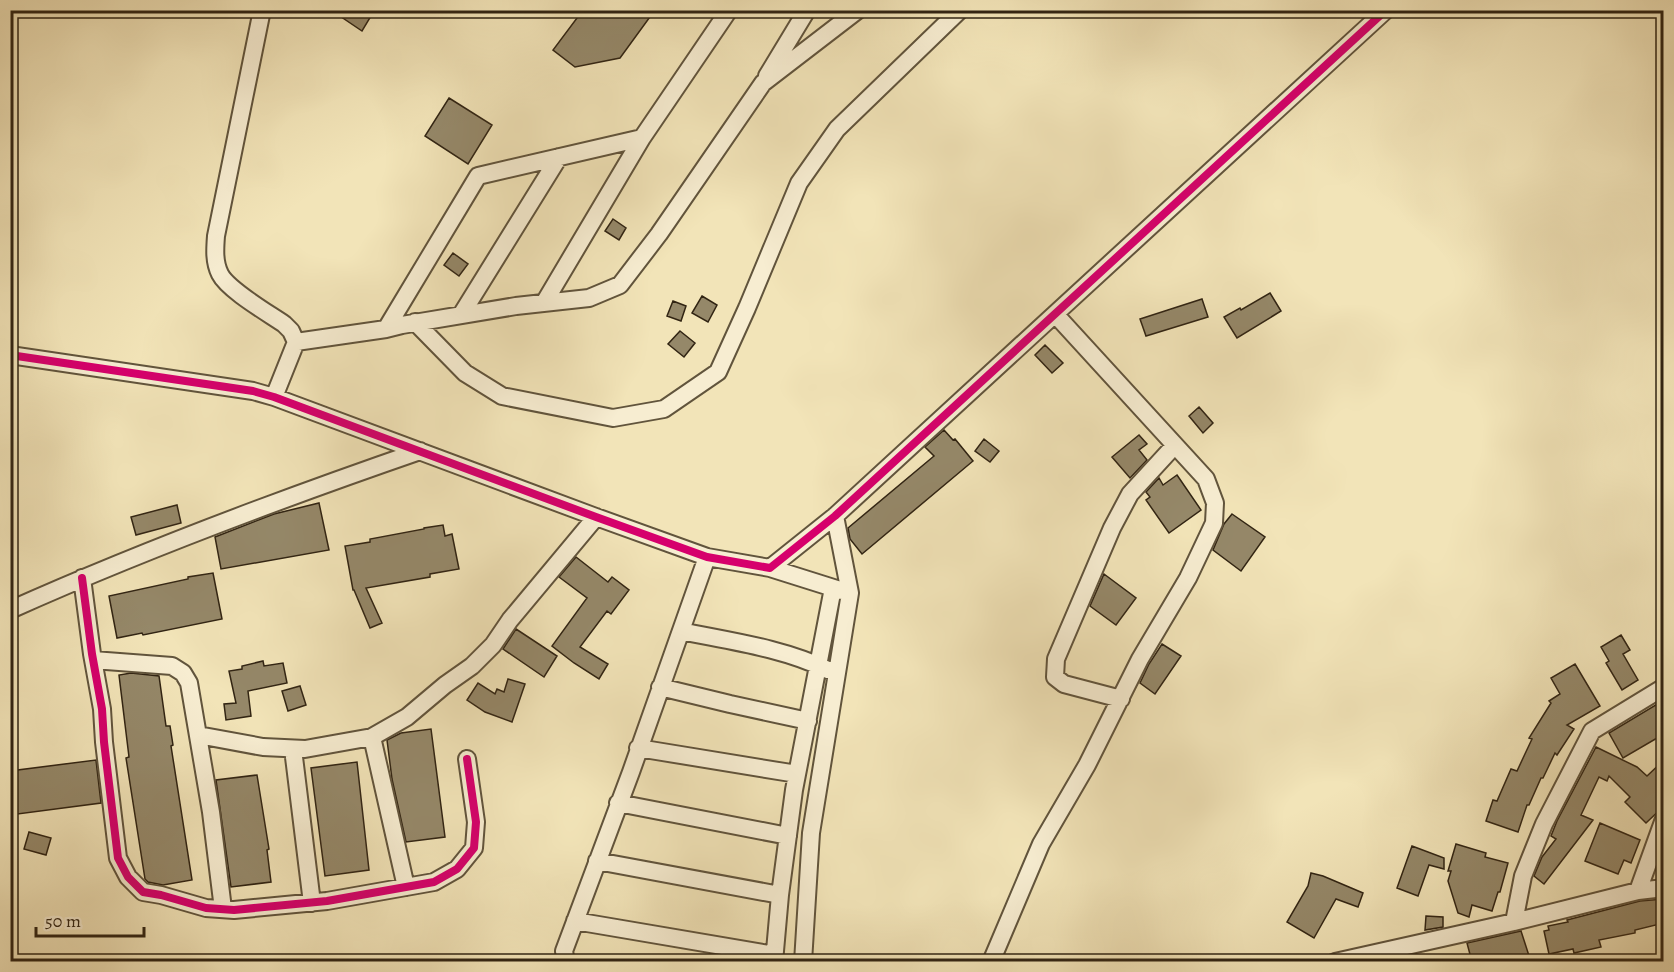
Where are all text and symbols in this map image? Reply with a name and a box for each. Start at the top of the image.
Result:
scale bar [36,900,144,938]
text: 50 m [45,909,81,933]

